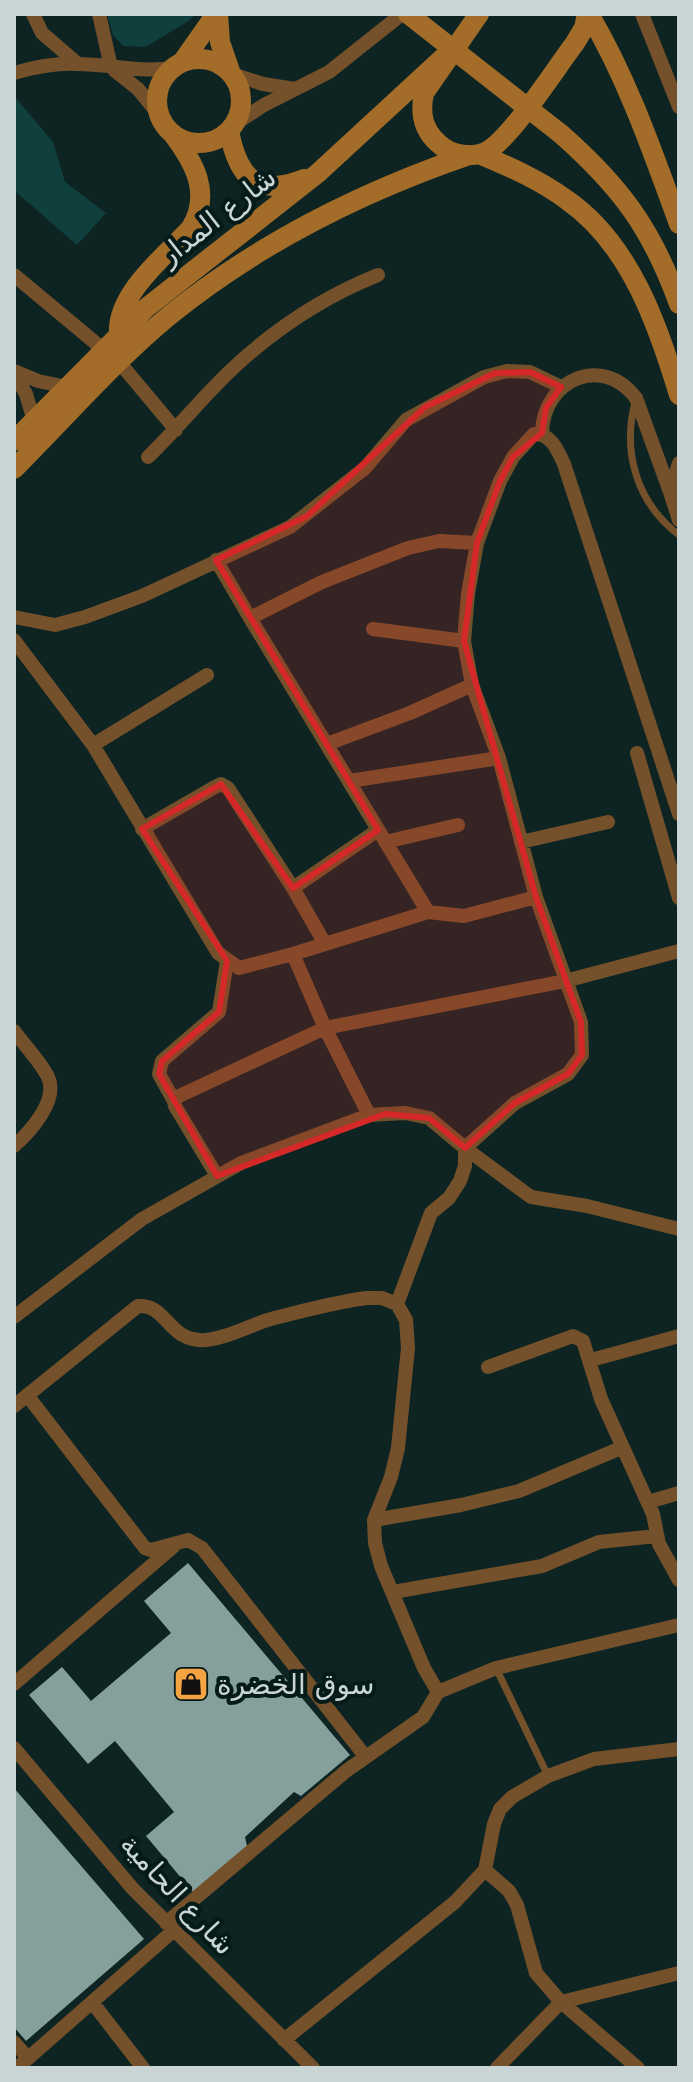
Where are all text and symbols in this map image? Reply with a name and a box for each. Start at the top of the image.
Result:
street label: شارع المدار [151,160,282,274]
shop icon: سوق الخضرة [172,1665,210,1703]
place label: سوق الخضرة [217,1668,374,1701]
street label: شارع الحامية [114,1827,242,1961]

